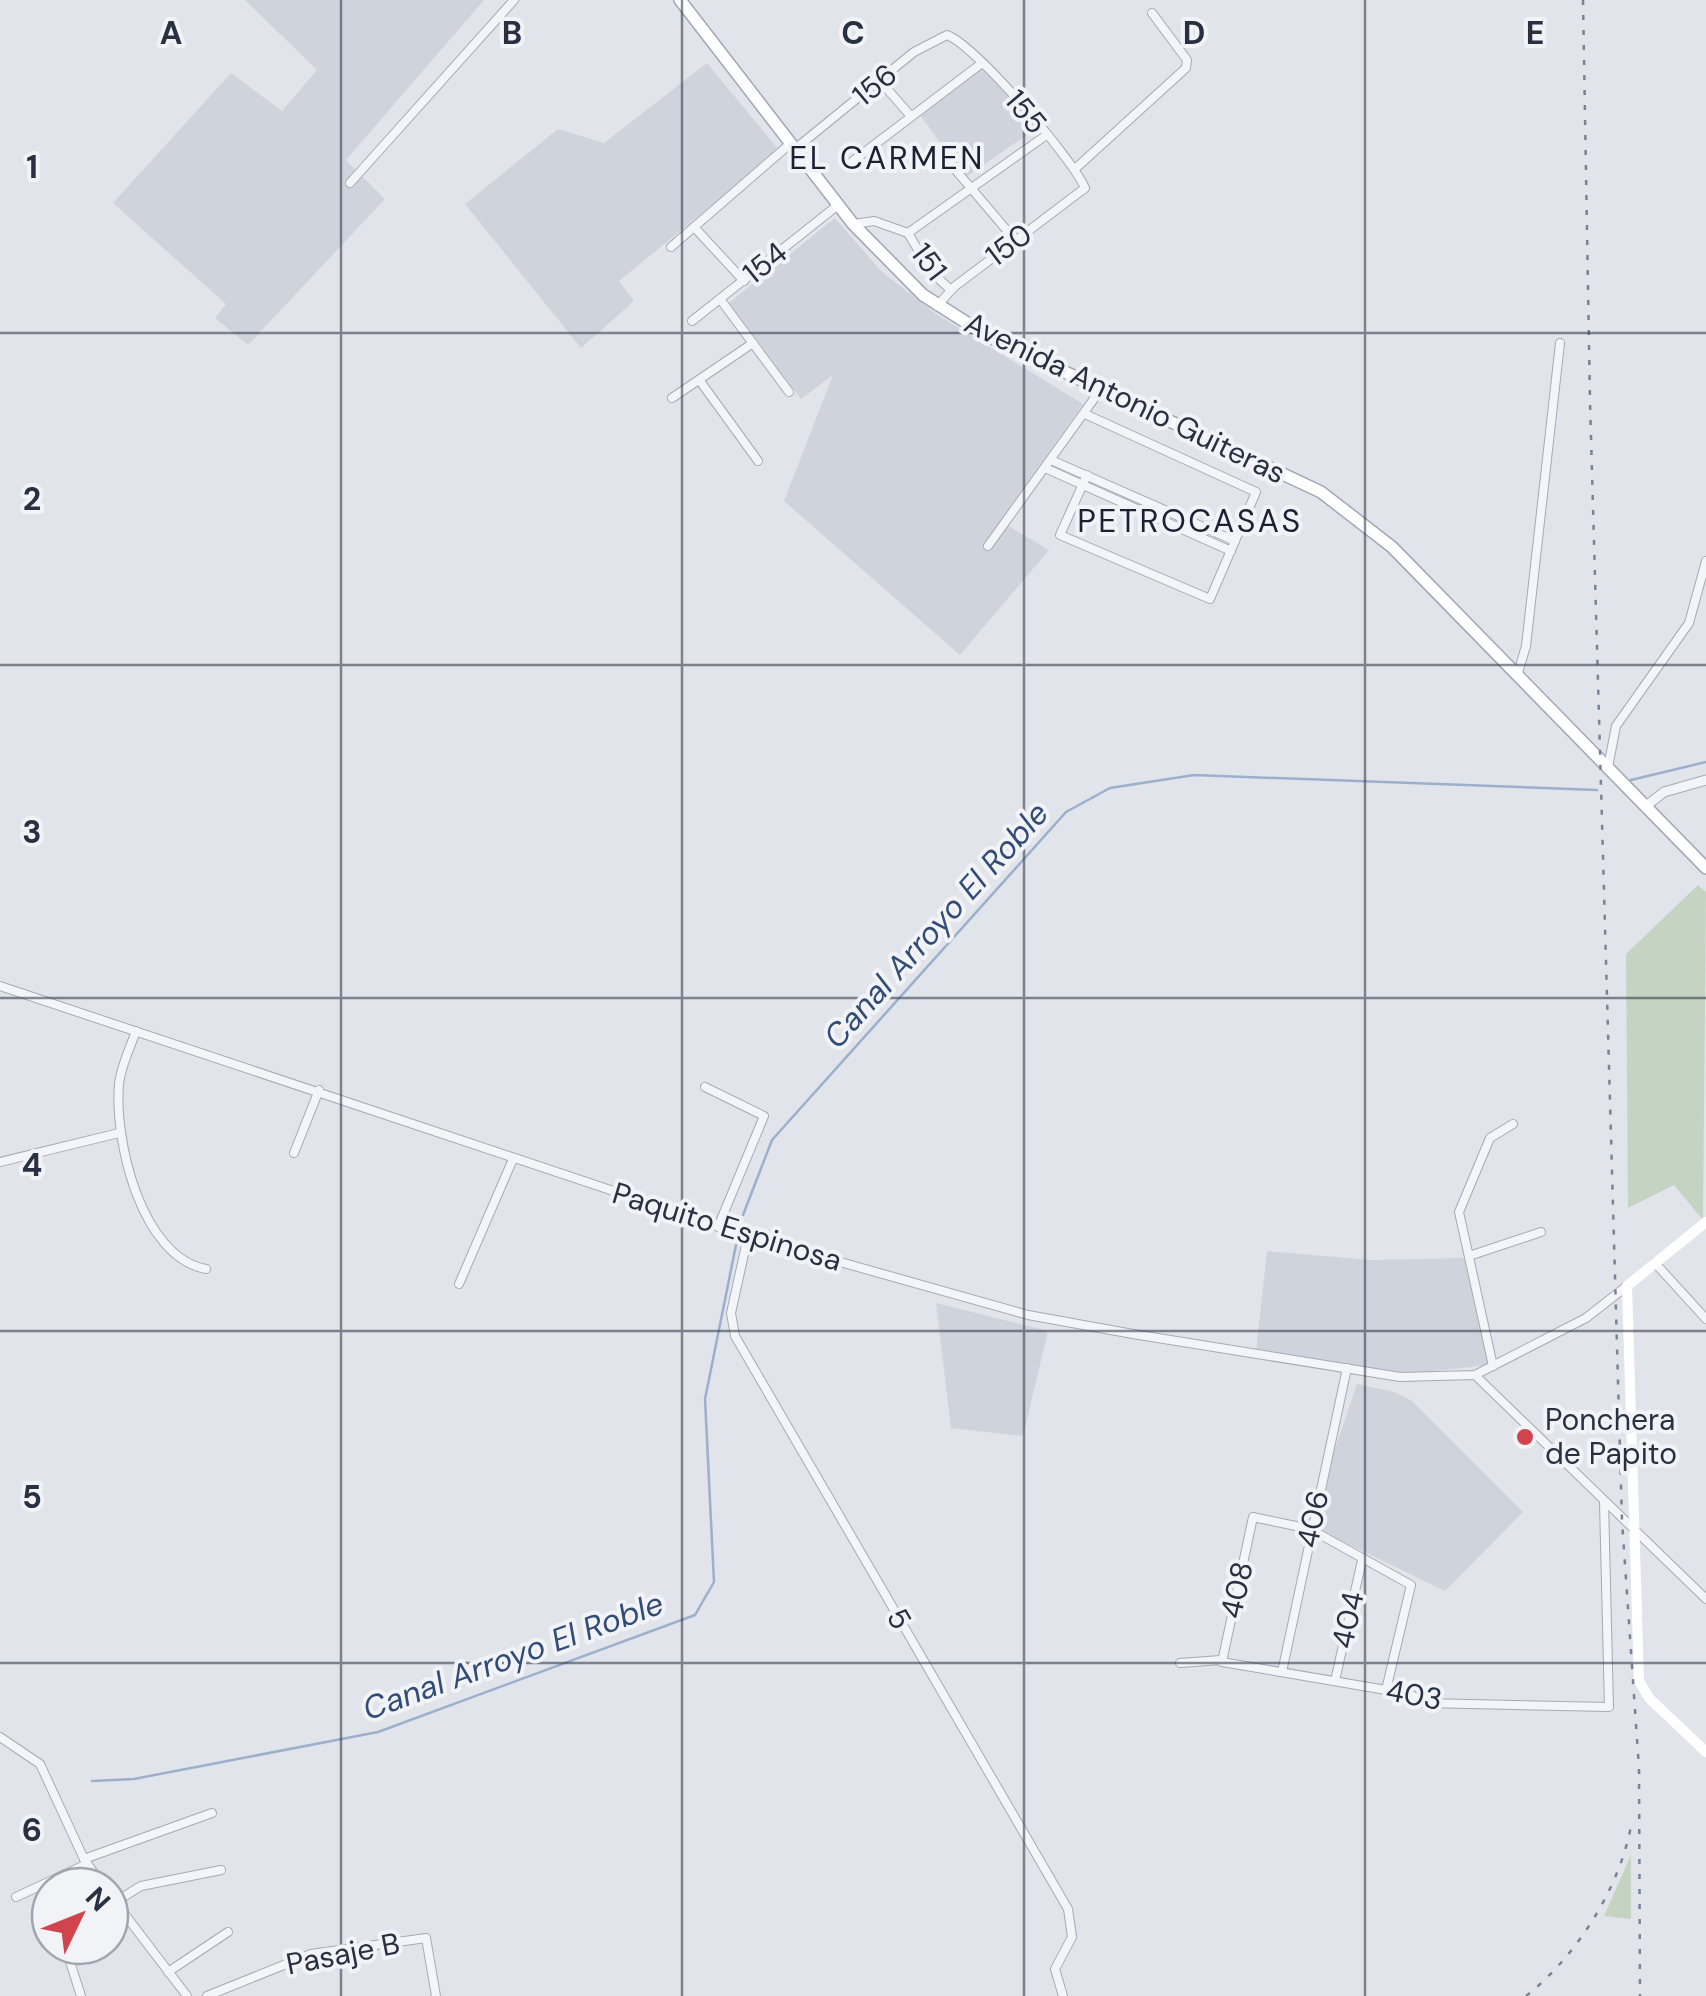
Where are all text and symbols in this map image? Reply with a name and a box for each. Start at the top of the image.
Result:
text: A [160,12,182,54]
text: B [502,12,522,54]
text: C [841,12,865,54]
text: D [1183,12,1205,54]
text: E [1526,12,1544,54]
street label: 156 [844,55,905,114]
street label: 155 [997,82,1056,142]
district label: EL CARMEN [789,137,985,179]
text: 1 [26,146,38,188]
street label: 150 [978,215,1040,275]
street label: 154 [735,233,795,292]
street label: 151 [903,235,956,288]
street label: Avenida Antonio Guiteras [958,303,1292,492]
text: 2 [23,478,41,520]
district label: PETROCASAS [1077,500,1303,542]
water label: Canal Arroyo El Roble [814,793,1058,1057]
text: 3 [22,811,42,853]
text: 4 [22,1144,42,1186]
street label: Paquito Espinosa [608,1173,847,1280]
place label: Ponchera de Papito [1545,1400,1677,1473]
marker: Ponchera de Papito [1514,1426,1536,1448]
text: 5 [22,1476,42,1518]
street label: 406 [1287,1487,1338,1551]
street label: 408 [1211,1558,1262,1622]
water label: Canal Arroyo El Roble [357,1582,669,1730]
street label: 404 [1323,1588,1373,1652]
street label: 5 [878,1601,921,1636]
street label: 403 [1383,1670,1446,1719]
text: 6 [22,1809,42,1851]
north arrow [30,1866,130,1966]
text: N [77,1879,118,1919]
street label: Pasaje B [283,1923,403,1984]

